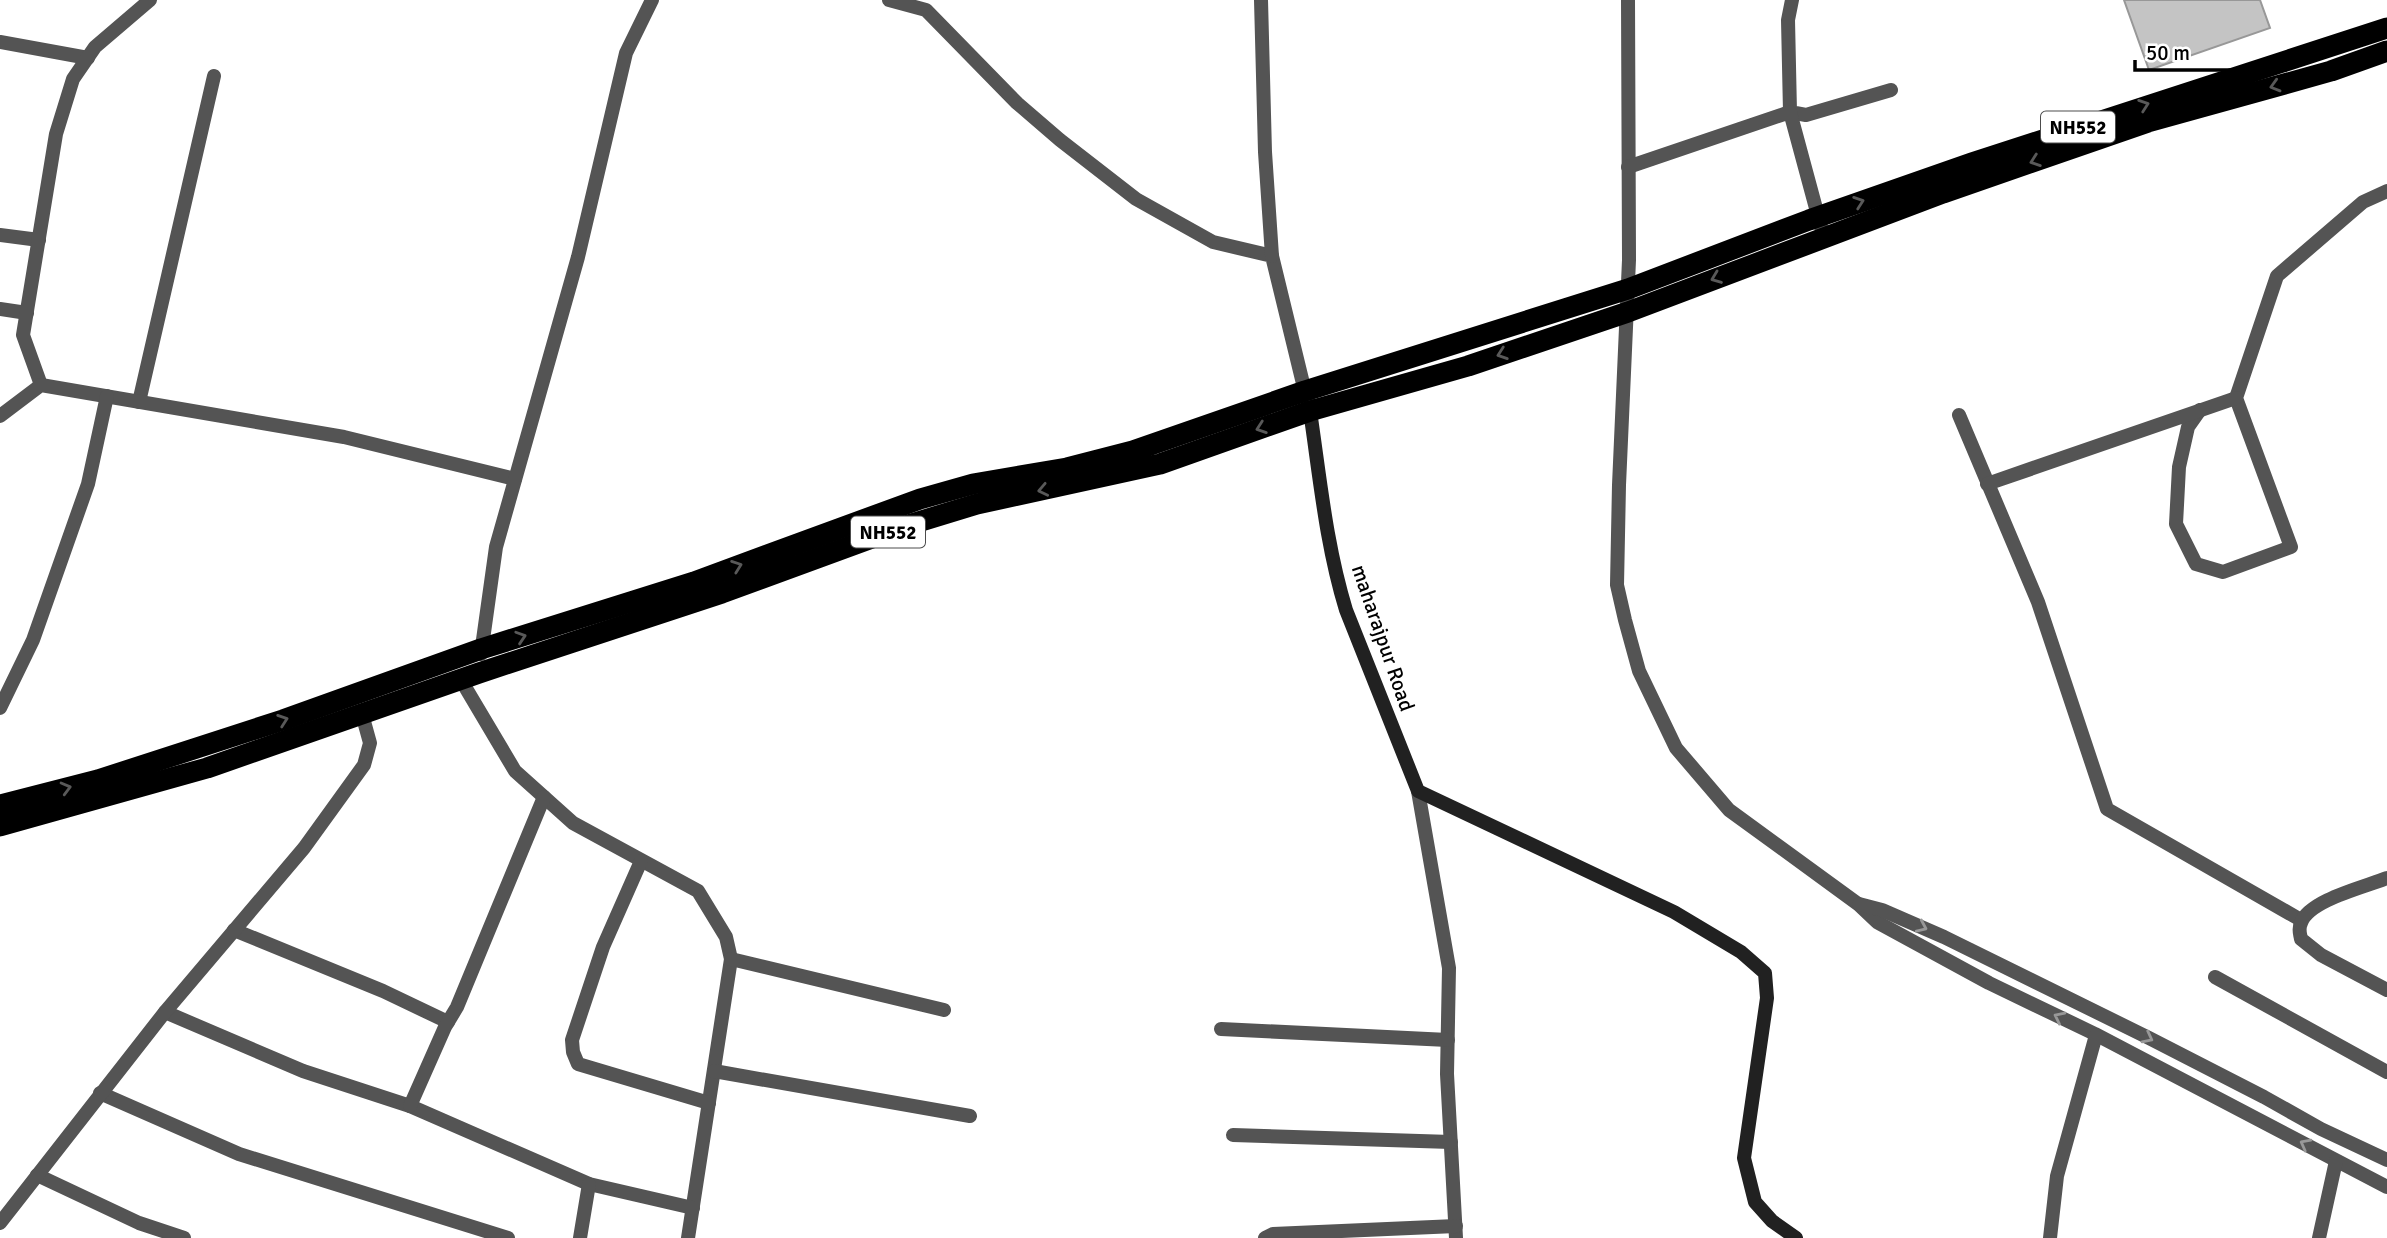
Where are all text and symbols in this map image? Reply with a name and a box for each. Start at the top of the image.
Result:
scale bar [2135,28,2286,72]
text: 50 m [2146,40,2190,66]
one-way arrow [2269,78,2281,93]
one-way arrow [2137,99,2150,113]
road number: NH552 [2041,111,2115,142]
one-way arrow [2029,153,2041,167]
one-way arrow [1853,196,1865,210]
one-way arrow [1711,270,1723,284]
one-way arrow [1496,346,1509,360]
one-way arrow [1256,420,1268,434]
one-way arrow [1037,482,1049,497]
road number: NH552 [851,516,925,548]
one-way arrow [731,560,743,574]
street label: maharajpur Road [1346,561,1420,715]
one-way arrow [515,630,527,645]
one-way arrow [277,714,289,728]
one-way arrow [60,782,72,796]
one-way arrow [1915,919,1927,933]
one-way arrow [2054,1011,2066,1025]
one-way arrow [2141,1029,2153,1043]
one-way arrow [2299,1139,2312,1152]

